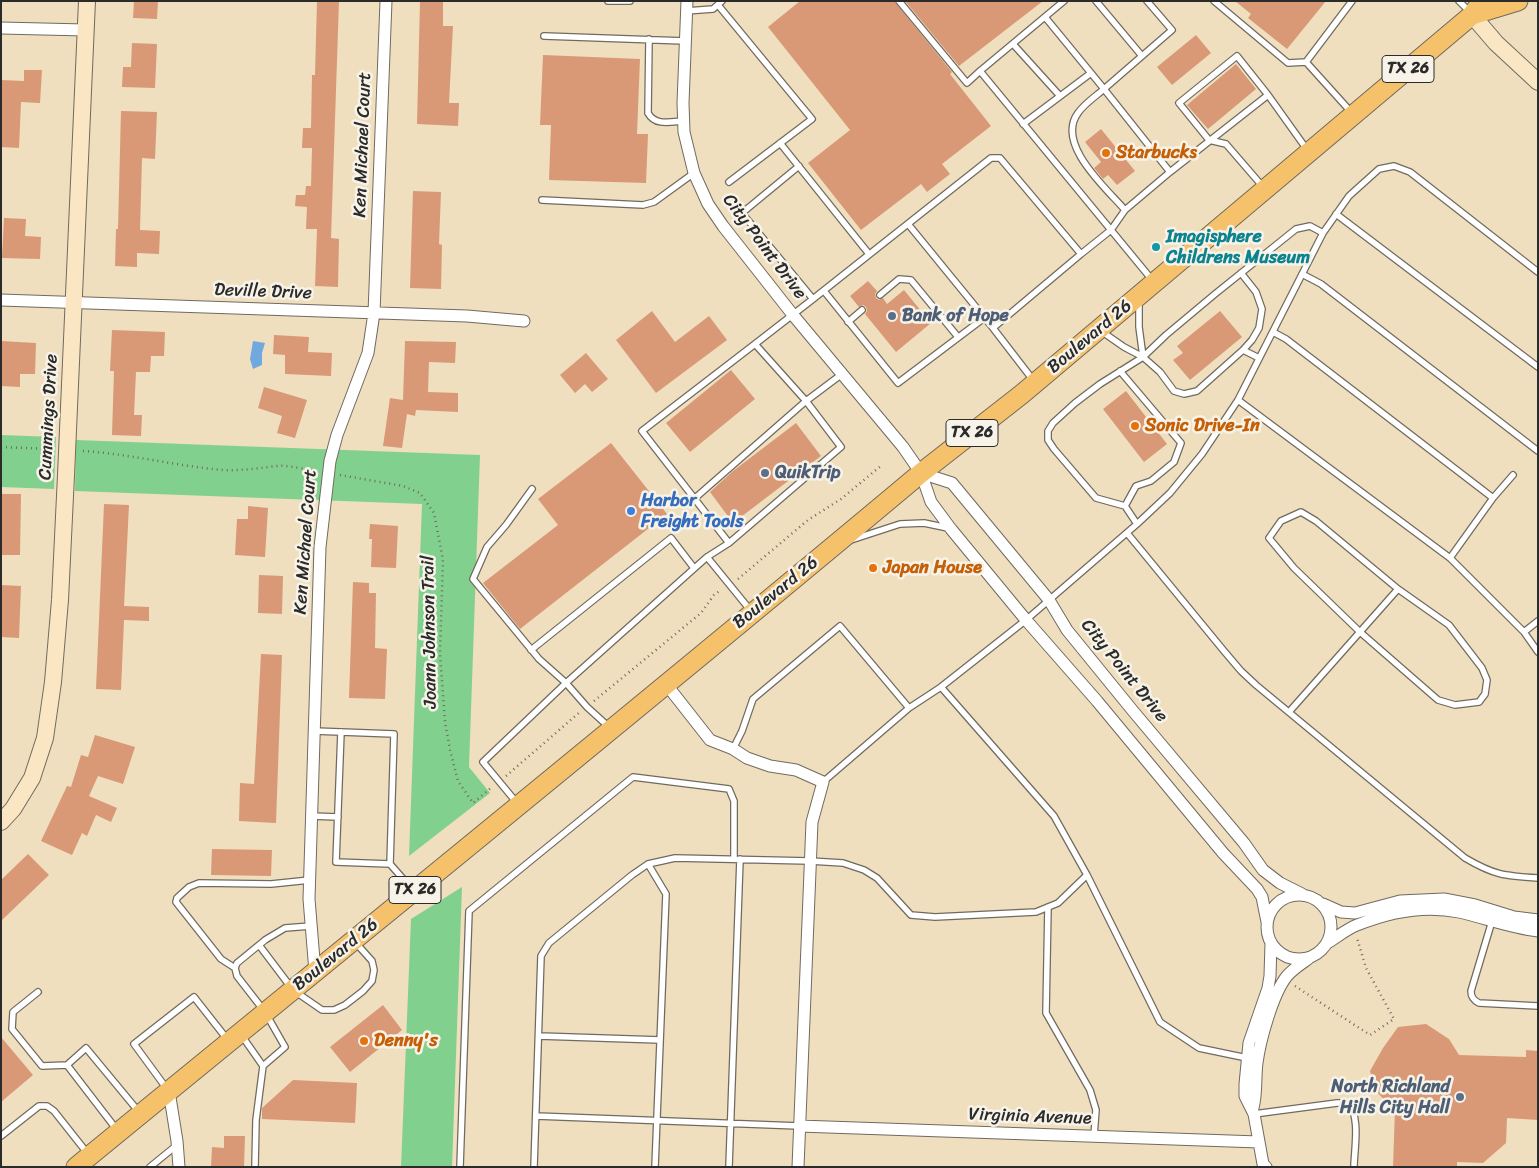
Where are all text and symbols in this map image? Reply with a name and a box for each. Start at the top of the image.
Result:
road number: TX 26 [1382,56,1434,82]
street label: Ken Michael Court [350,72,376,218]
place label: Starbucks [1116,142,1197,164]
marker: Starbucks [1100,147,1112,159]
street label: City Point Drive [717,190,811,304]
place label: Imagisphere Childrens Museum [1166,226,1310,268]
marker: Imagisphere Childrens Museum [1150,241,1162,253]
street label: Deville Drive [214,280,312,304]
street label: Boulevard 26 [1043,295,1137,379]
place label: Bank of Hope [902,305,1009,327]
marker: Bank of Hope [886,310,898,322]
street label: Cummings Drive [35,353,63,481]
place label: Sonic Drive-In [1145,415,1260,437]
road number: TX 26 [946,419,998,446]
marker: Sonic Drive-In [1129,420,1141,432]
place label: QuikTrip [775,462,841,484]
marker: QuikTrip [759,467,771,479]
street label: Ken Michael Court [290,469,322,615]
place label: Harbor Freight Tools [641,490,744,532]
marker: Harbor Freight Tools [625,505,637,517]
street label: Boulevard 26 [729,552,823,634]
street label: Joann Johnson Trail [418,555,442,709]
place label: Japan House [883,557,982,579]
marker: Japan House [867,562,879,574]
street label: City Point Drive [1076,615,1172,727]
road number: TX 26 [389,876,441,904]
street label: Boulevard 26 [289,914,383,996]
place label: Denny's [374,1030,438,1052]
marker: Denny's [358,1035,370,1047]
place label: North Richland Hills City Hall [1331,1076,1450,1118]
marker: North Richland Hills City Hall [1454,1091,1466,1103]
street label: Virginia Avenue [968,1104,1092,1130]

